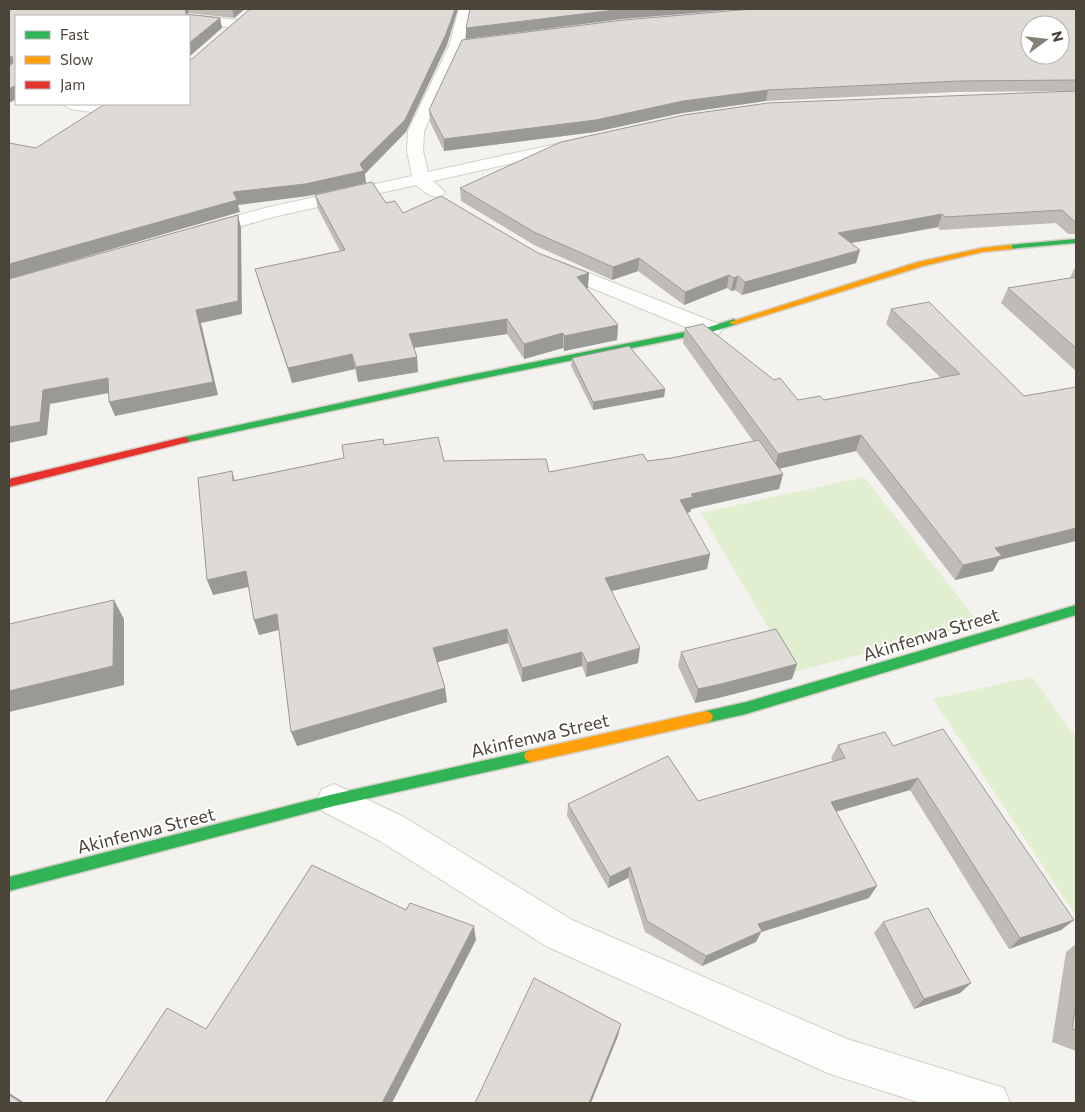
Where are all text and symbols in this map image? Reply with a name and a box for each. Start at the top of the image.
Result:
legend [15,15,190,105]
north arrow [1020,15,1070,65]
text: Fast [60,25,89,43]
text: N [1048,29,1068,44]
text: Slow [60,50,93,68]
text: Jam [60,75,85,93]
street label: Akinfenwa Street [860,603,1002,665]
street label: Akinfenwa Street [468,708,611,762]
street label: Akinfenwa Street [75,802,217,858]

